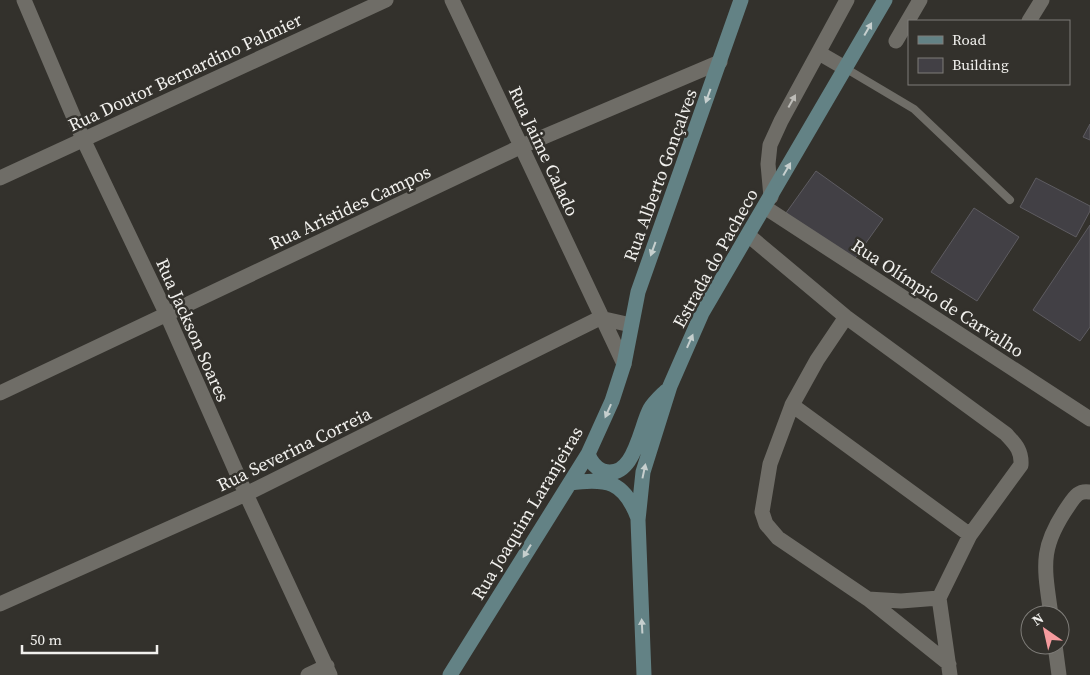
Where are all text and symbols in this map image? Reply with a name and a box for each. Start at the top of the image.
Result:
street label: Rua Doutor Bernardino Palmier [64,7,306,137]
legend [908,20,1070,85]
one-way arrow [863,22,872,35]
text: Road [952,29,986,50]
text: Building [952,54,1009,75]
street label: Rua Jaime Calado [503,82,585,220]
street label: Rua Alberto Gonçalves [617,85,703,265]
one-way arrow [704,88,711,103]
one-way arrow [788,94,796,108]
street label: Rua Aristides Campos [265,159,435,255]
one-way arrow [783,162,791,177]
street label: Estrada do Pacheco [666,184,764,332]
street label: Rua Olímpio de Carvalho [847,233,1029,363]
one-way arrow [649,241,656,256]
street label: Rua Jackson Soares [150,254,236,406]
one-way arrow [686,334,694,348]
street label: Rua Severina Correia [213,400,376,497]
one-way arrow [604,403,612,418]
street label: Rua Joaquim Laranjeiras [465,421,589,604]
one-way arrow [640,464,648,479]
one-way arrow [523,545,532,558]
north arrow [1020,605,1070,655]
text: N [1028,608,1048,630]
one-way arrow [637,618,645,634]
scale bar [22,622,158,654]
text: 50 m [30,629,62,650]

